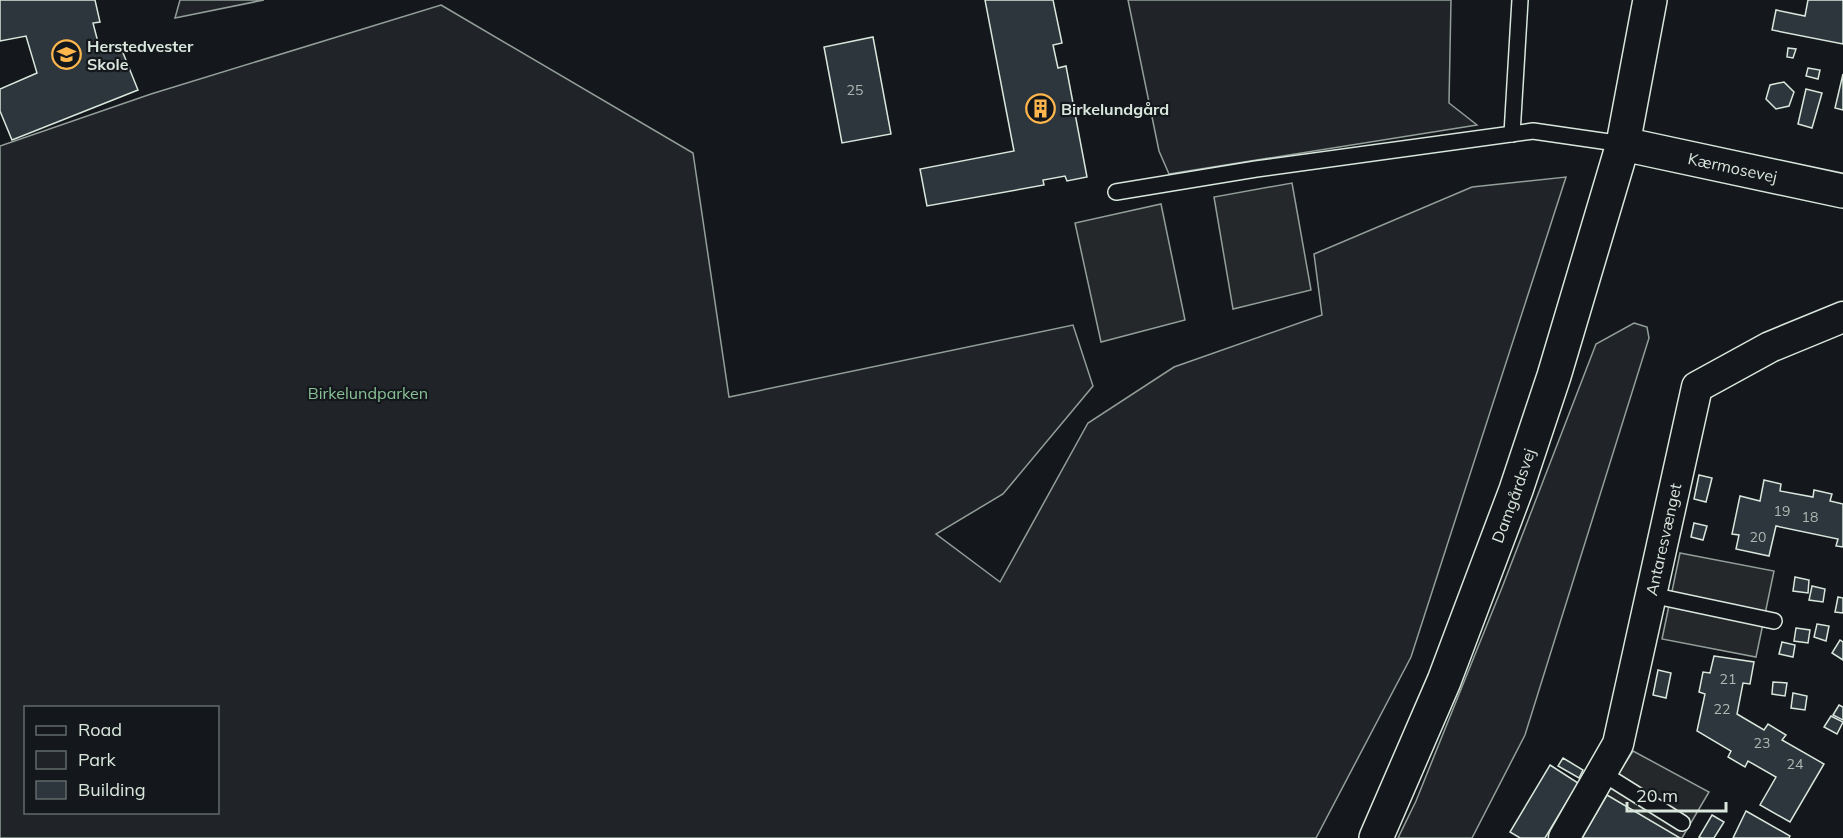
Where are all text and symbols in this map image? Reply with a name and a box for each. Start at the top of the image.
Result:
place label: Herstedvester Skole [87,36,194,74]
school or university icon: Herstedvester Skole [50,39,82,71]
house number: 25 [847,81,863,99]
building icon: Birkelundgård [1024,93,1056,125]
place label: Birkelundgård [1061,99,1169,119]
street label: Kærmosevej [1686,148,1779,187]
park label: Birkelundparken [308,383,428,403]
street label: Damgårdsvej [1487,446,1539,546]
street label: Antaresvænget [1641,481,1685,597]
house number: 19 [1774,502,1790,520]
house number: 18 [1802,508,1818,526]
house number: 20 [1750,528,1766,546]
house number: 21 [1720,670,1736,688]
house number: 22 [1714,700,1730,718]
legend [24,706,219,814]
text: Road [78,718,122,741]
house number: 23 [1754,734,1770,752]
text: Park [78,748,117,771]
house number: 24 [1787,755,1804,773]
scale bar [1627,775,1726,813]
text: Building [78,778,146,801]
text: 20 m [1636,784,1678,807]

